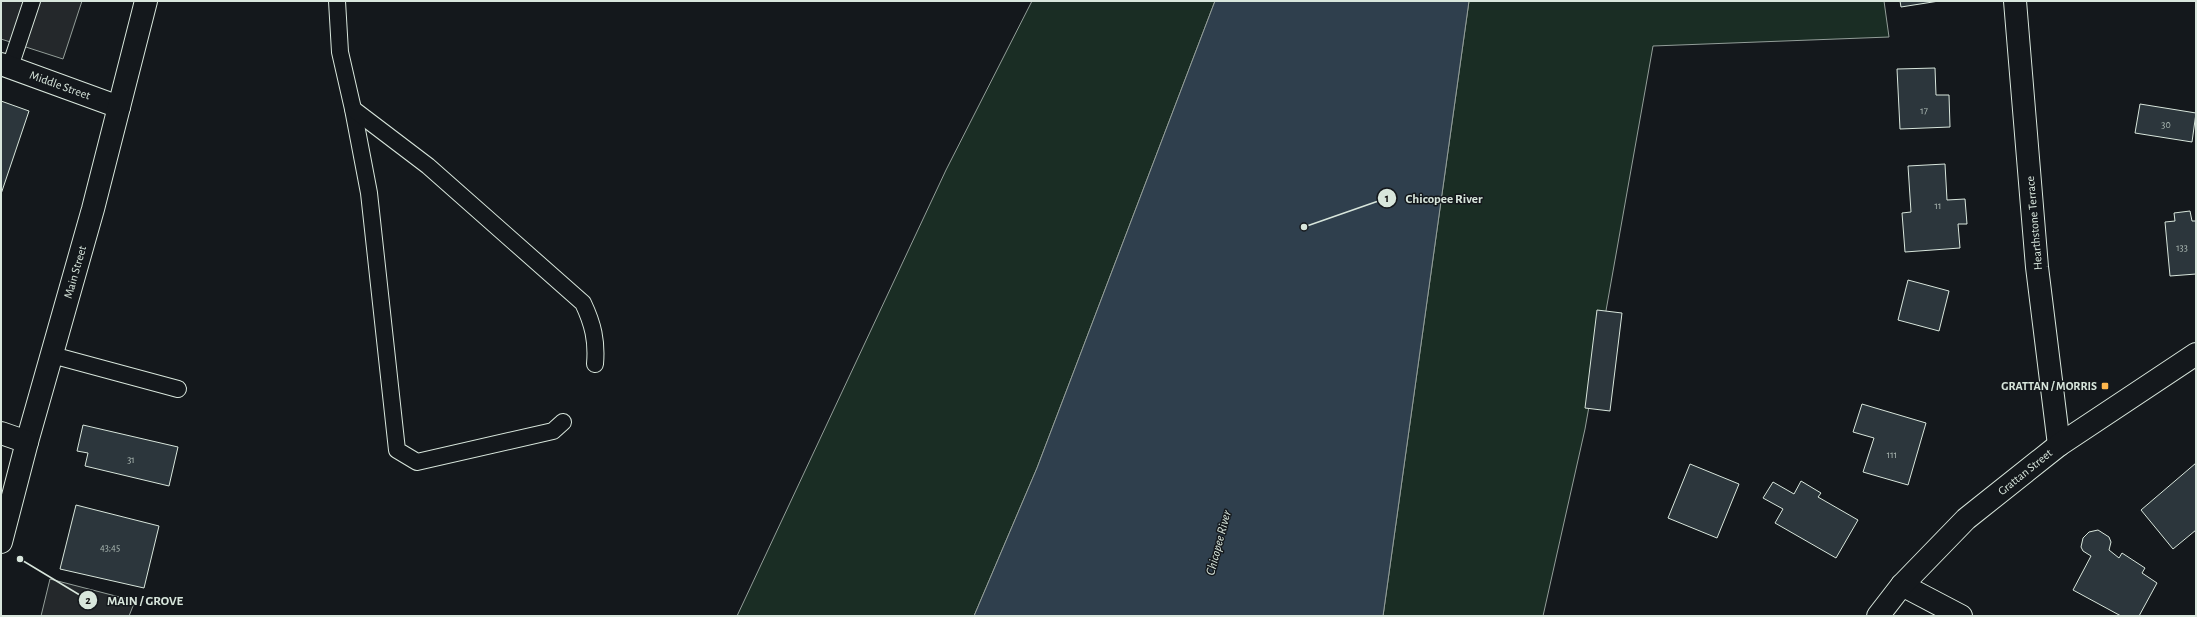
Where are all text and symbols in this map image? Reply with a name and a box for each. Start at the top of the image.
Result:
street label: Middle Street [28,68,92,102]
house number: 17 [1920,106,1928,116]
house number: 30 [2161,120,2171,130]
street label: Hearthstone Terrace [2024,175,2044,271]
callout: Chicopee River [1377,186,1490,211]
text: 1 [1385,192,1389,204]
text: Chicopee River [1406,193,1483,206]
house number: 11 [1935,201,1941,211]
house number: 133 [2176,243,2188,253]
street label: Main Street [62,244,88,300]
place label: GRATTAN / MORRIS [2001,380,2097,392]
marker: GRATTAN / MORRIS [2100,381,2110,391]
street label: Grattan Street [1996,447,2054,497]
house number: 111 [1887,450,1897,460]
house number: 31 [127,455,135,465]
water label: Chicopee River [1204,508,1234,577]
house number: 43;45 [100,543,120,553]
callout: MAIN / GROVE [78,588,191,613]
text: 2 [85,594,91,606]
text: MAIN / GROVE [107,595,183,608]

